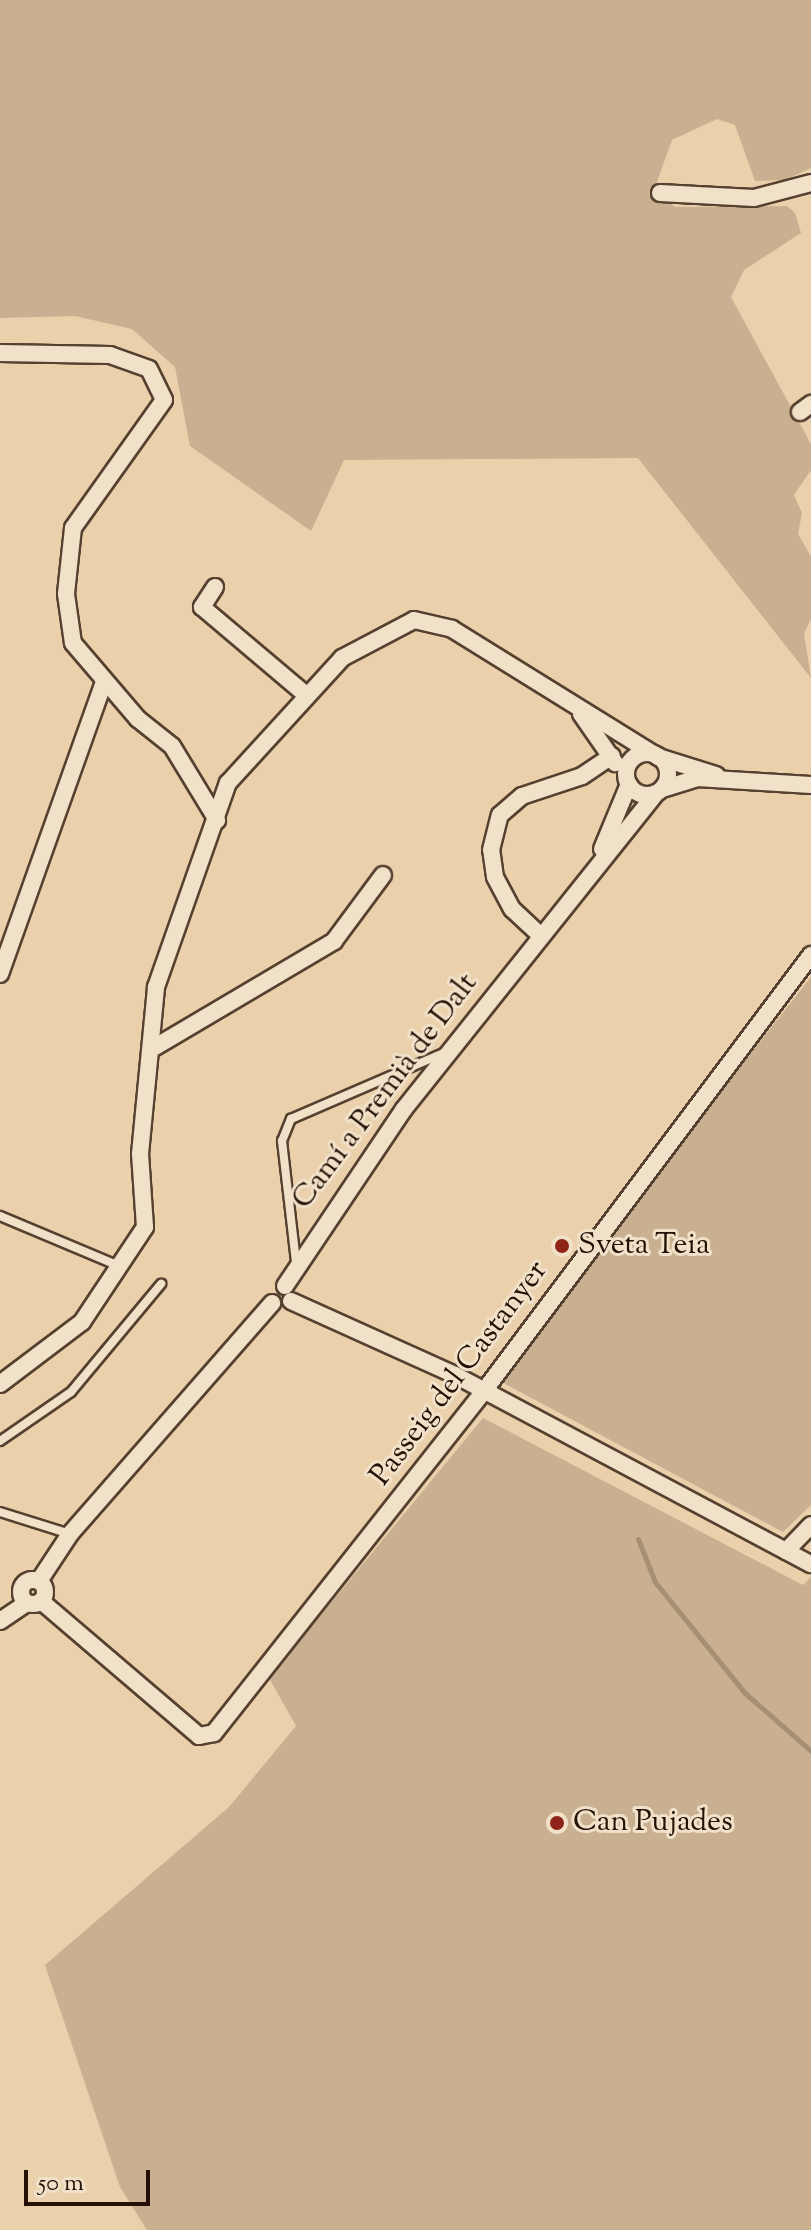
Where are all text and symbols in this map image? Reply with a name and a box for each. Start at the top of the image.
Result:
street label: Camí a Premià de Dalt [286,967,486,1217]
place label: Sveta Teia [578,1228,710,1264]
marker: Sveta Teia [553,1237,571,1255]
street label: Passeig del Castanyer [364,1254,556,1494]
place label: Can Pujades [573,1805,733,1841]
marker: Can Pujades [548,1814,566,1832]
scale bar [28,2154,154,2204]
text: 50 m [38,2167,84,2201]

